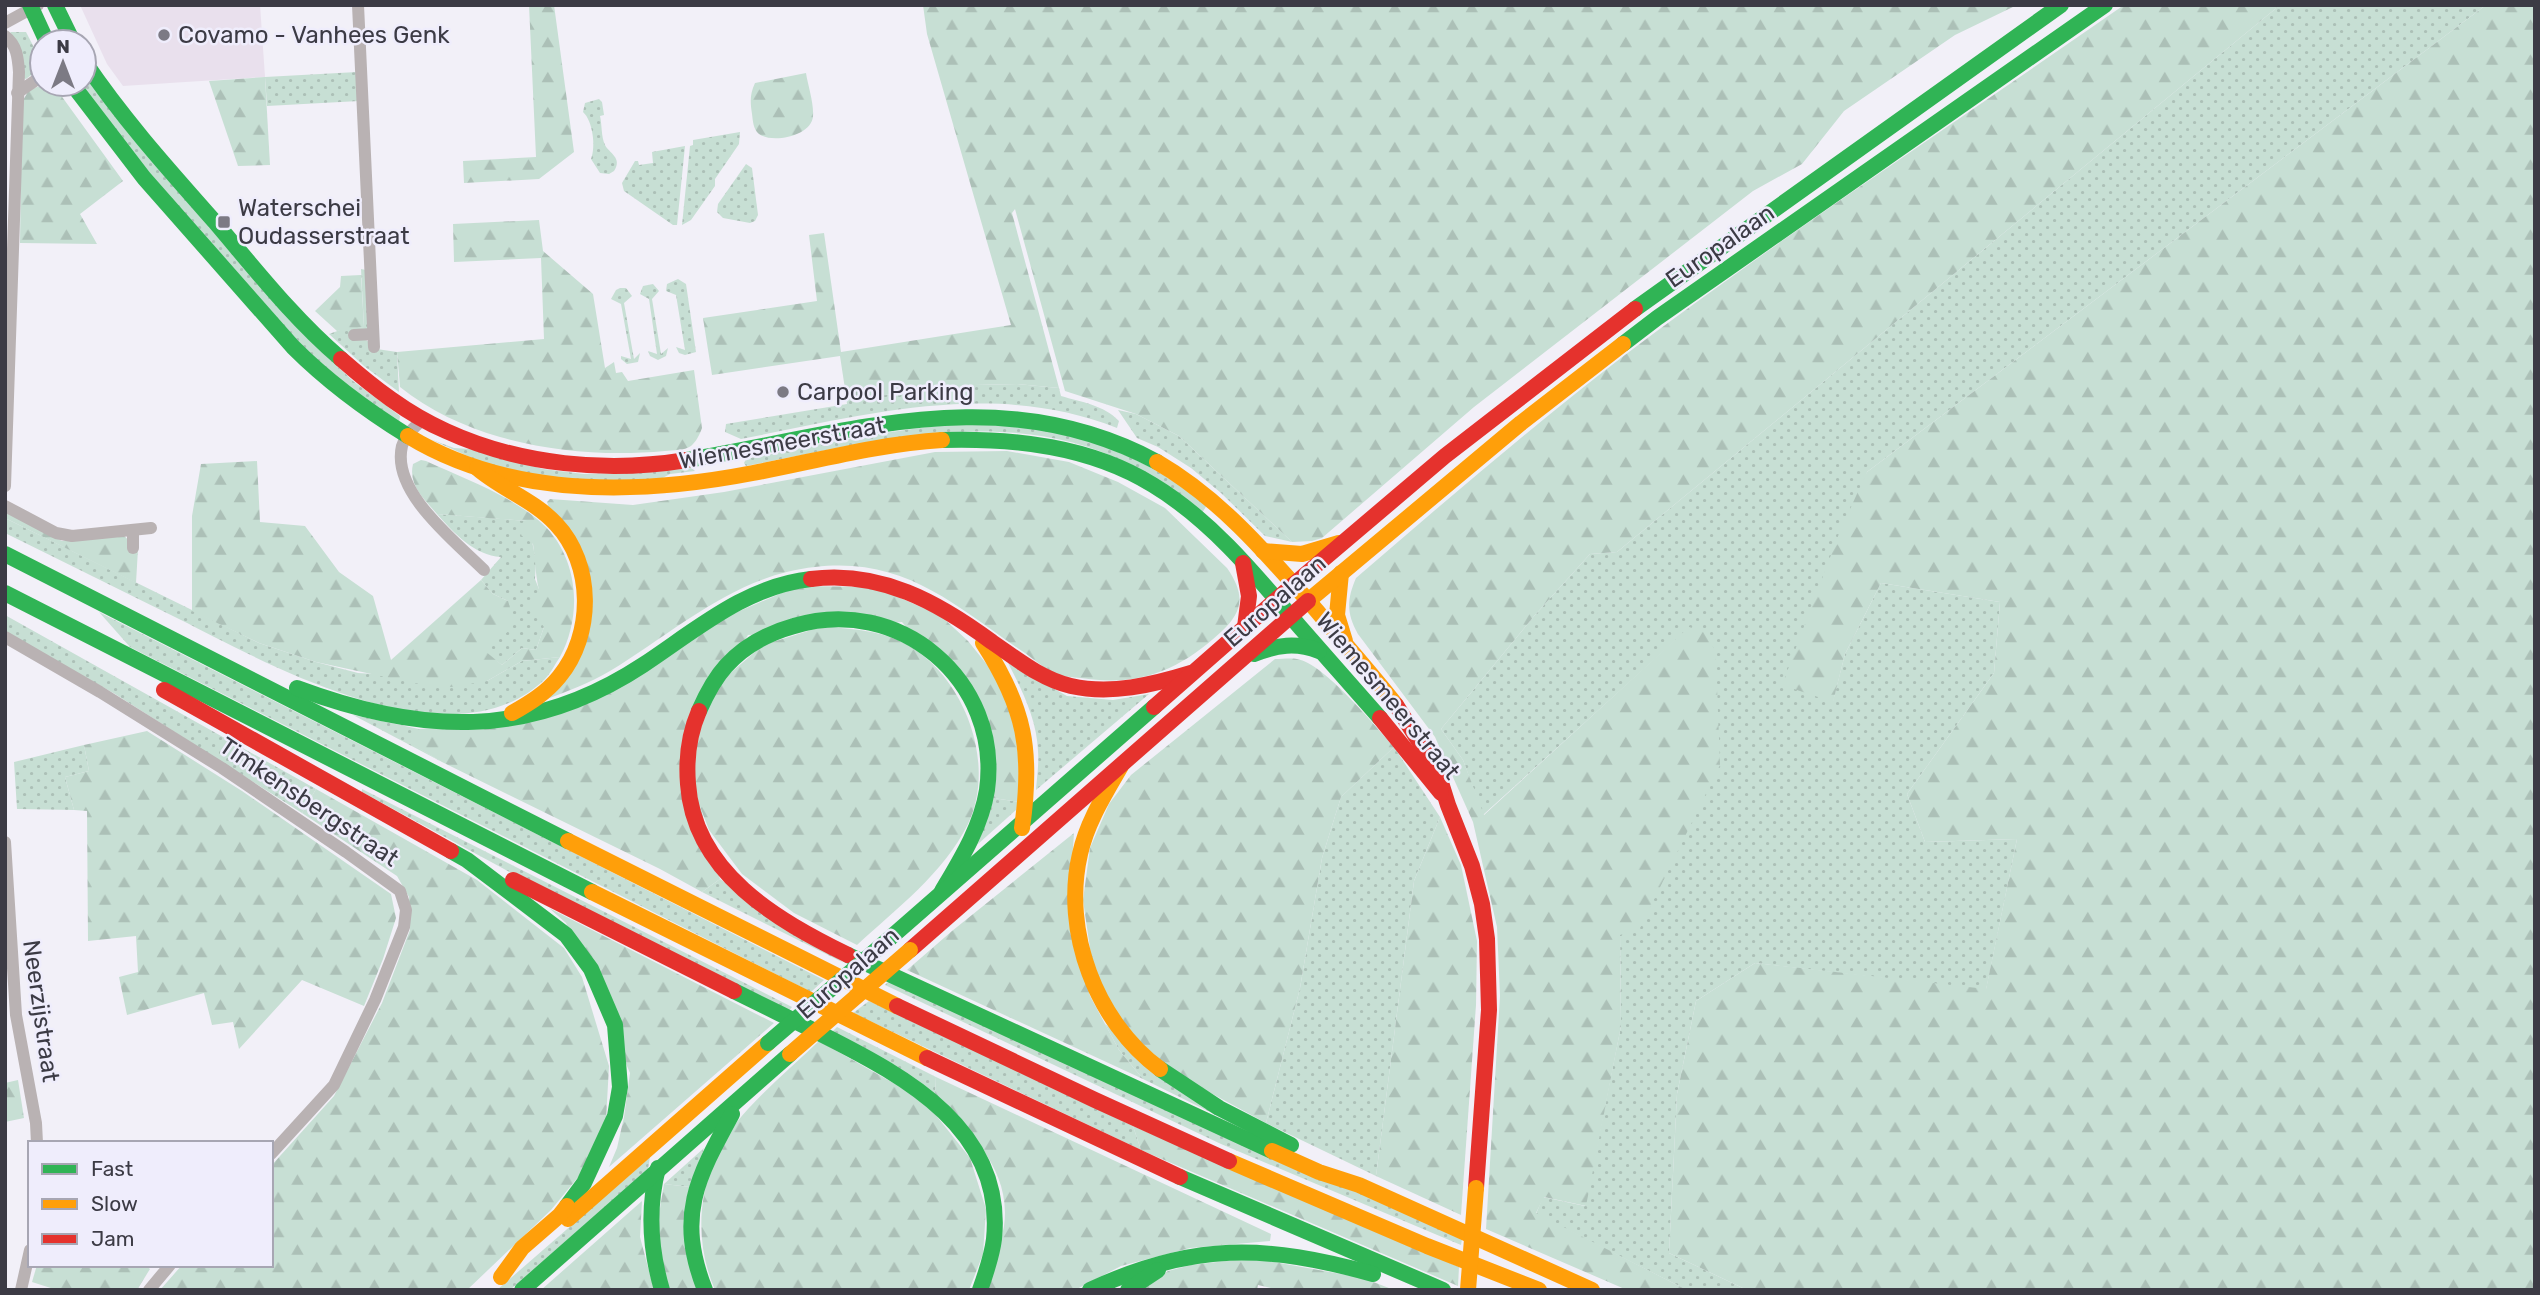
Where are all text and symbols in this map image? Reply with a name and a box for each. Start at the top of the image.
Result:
place label: Covamo - Vanhees Genk [178,21,450,49]
marker: Covamo - Vanhees Genk [156,27,172,43]
north arrow [28,28,98,98]
text: N [56,35,70,58]
place label: Waterschei Oudasserstraat [238,194,410,250]
street label: Europalaan [1660,198,1780,294]
marker: Waterschei Oudasserstraat [216,214,232,230]
place label: Carpool Parking [797,378,974,406]
marker: Carpool Parking [775,384,791,400]
street label: Wiemesmeerstraat [677,411,887,475]
street label: Europalaan [1218,549,1332,653]
street label: Wiemesmeerstraat [1310,607,1466,785]
street label: Timkensbergstraat [214,732,404,872]
street label: Europalaan [791,921,905,1025]
street label: Neerzijstraat [17,938,65,1084]
legend [28,1141,273,1267]
text: Fast [91,1156,133,1181]
text: Slow [91,1191,138,1216]
text: Jam [91,1226,135,1251]

